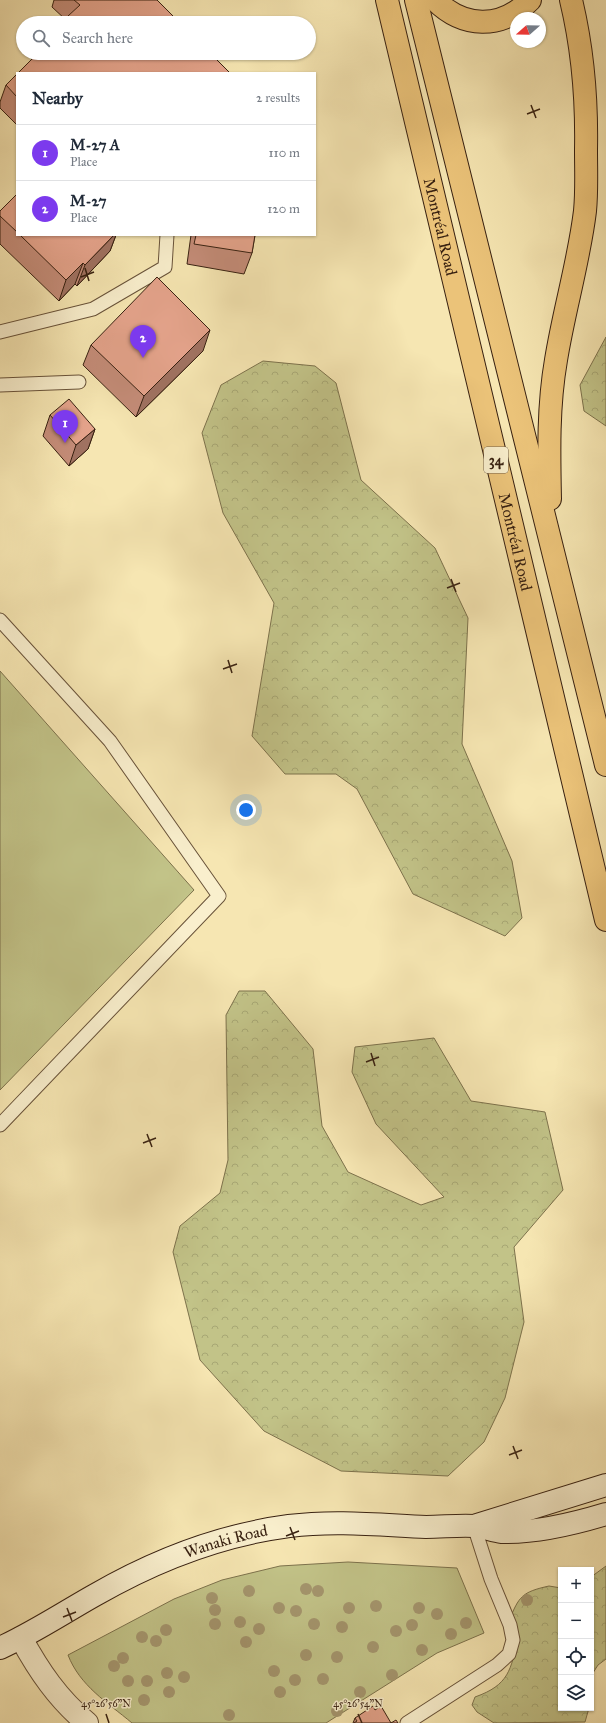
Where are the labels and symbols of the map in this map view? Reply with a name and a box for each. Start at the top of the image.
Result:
north arrow [510,12,546,48]
street label: Montréal Road [420,176,461,278]
pin: 2 [130,325,156,358]
pin: 1 [52,410,78,443]
road number: 34 [484,447,508,473]
street label: Montréal Road [495,491,536,593]
your location [236,800,256,820]
street label: Wanaki Road [181,1521,269,1562]
text: 45°26'56"N [81,1698,131,1710]
text: 45°26'54"N [333,1698,383,1710]

